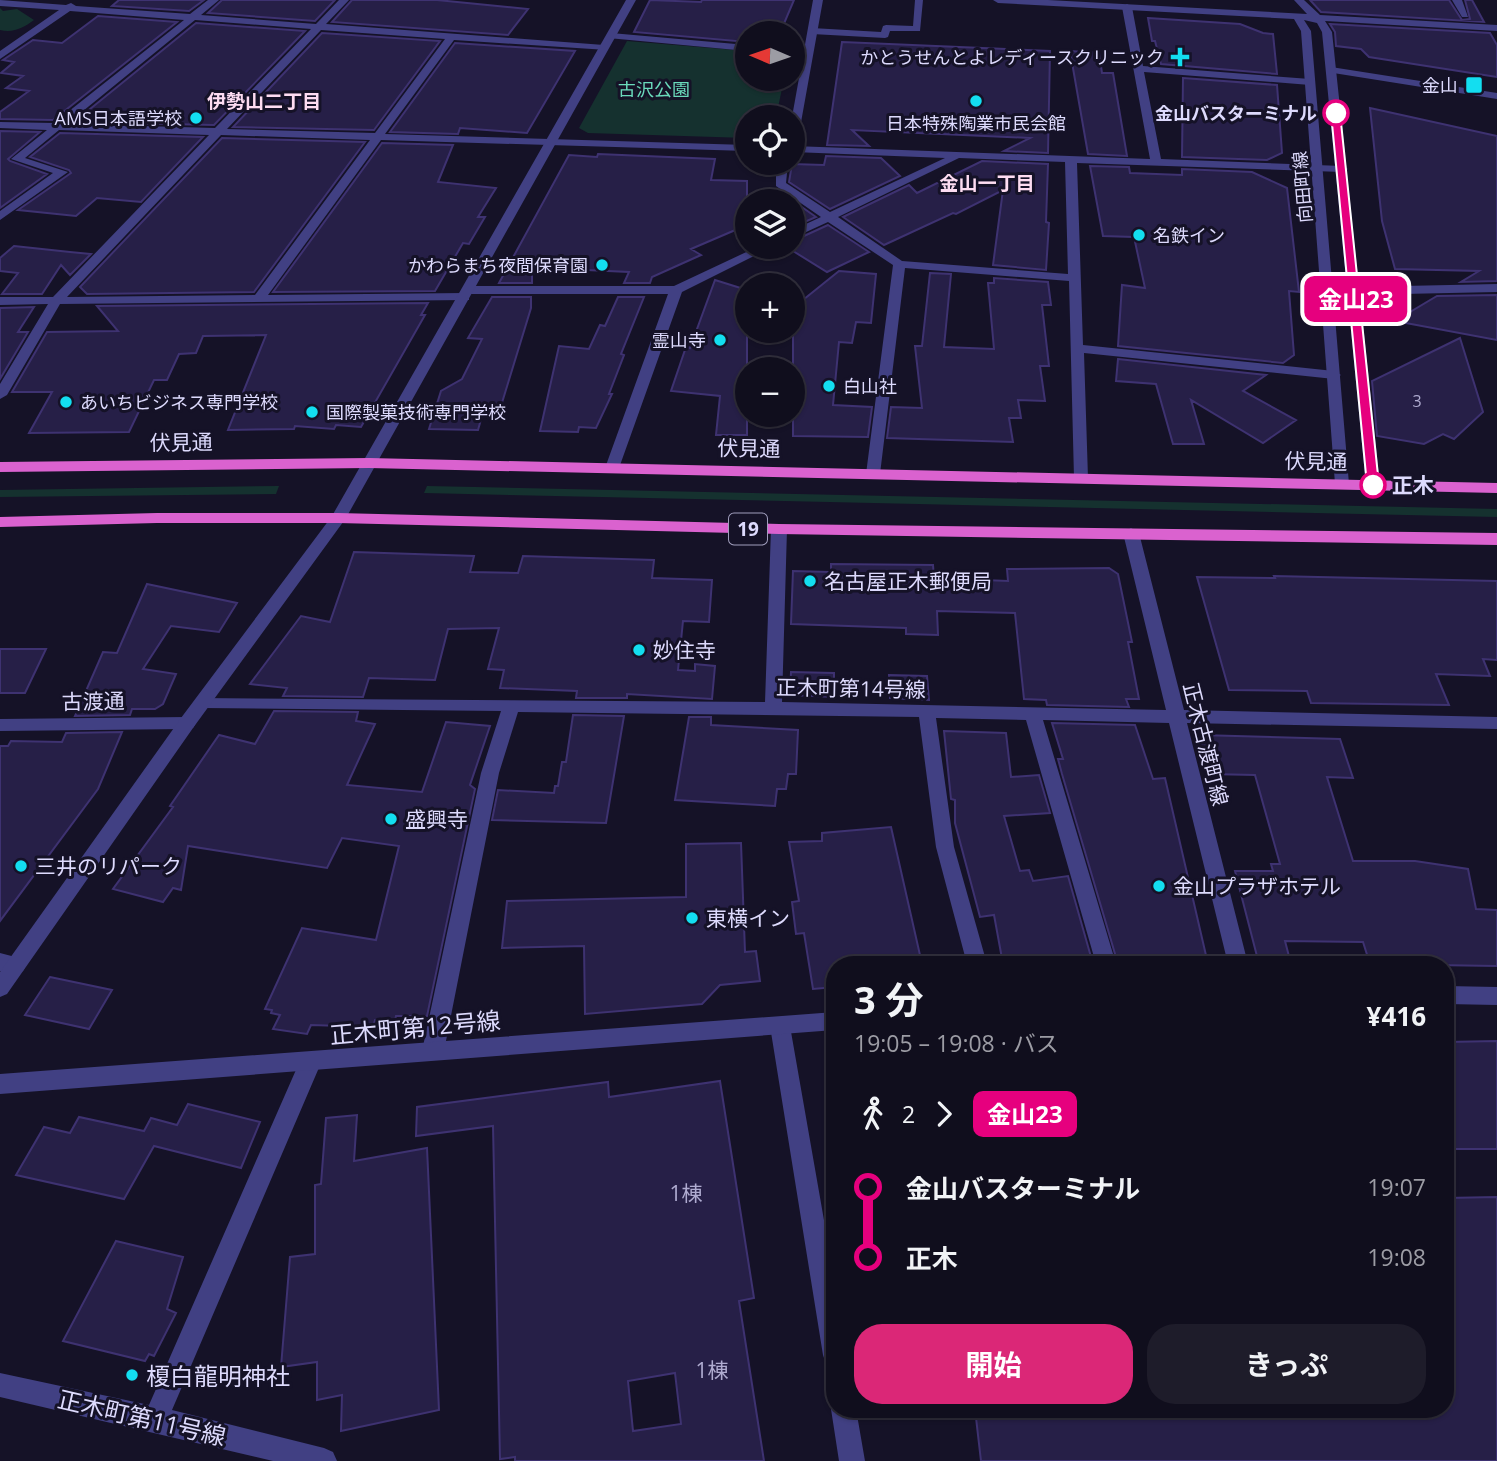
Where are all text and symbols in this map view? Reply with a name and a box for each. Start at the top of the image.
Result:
north arrow [735,21,805,91]
map controls [735,21,805,427]
place label: かとうせんとよレディースクリニック [860,45,1164,69]
marker: かとうせんとよレディースクリニック [1170,47,1190,67]
place label: 金山 [1422,73,1458,97]
marker: 金山 [1464,75,1484,95]
park label: 古沢公園 [618,77,690,101]
district label: 伊勢山二丁目 [207,88,321,114]
marker: 日本特殊陶業市民会館 [968,93,984,109]
marker: 金山バスターミナル [1323,100,1349,126]
place label: 金山バスターミナル [1155,101,1317,125]
button: locate [735,105,805,175]
place label: AMS日本語学校 [55,106,182,130]
marker: AMS日本語学校 [188,110,204,126]
place label: 日本特殊陶業市民会館 [886,111,1066,135]
street label: 向田町線 [1287,150,1317,224]
district label: 金山一丁目 [939,170,1035,196]
button: layers [735,189,805,259]
place label: 名鉄イン [1153,223,1225,247]
marker: 名鉄イン [1131,227,1147,243]
place label: かわらまち夜間保育園 [408,253,588,277]
marker: かわらまち夜間保育園 [594,257,610,273]
button: + [735,273,805,343]
line badge: 金山23 [1307,276,1405,322]
text: 金山23 [1318,282,1394,315]
place label: 霊山寺 [652,328,706,352]
marker: 霊山寺 [712,332,728,348]
button: − [735,357,805,427]
place label: 白山社 [843,374,897,398]
marker: 白山社 [821,378,837,394]
place label: あいちビジネス専門学校 [80,390,278,414]
house number: 3 [1412,390,1422,412]
marker: あいちビジネス専門学校 [58,394,74,410]
place label: 国際製菓技術専門学校 [326,400,506,424]
marker: 国際製菓技術専門学校 [304,404,320,420]
street label: 伏見通 [149,427,213,457]
street label: 伏見通 [717,433,781,463]
street label: 伏見通 [1284,446,1348,476]
place label: 正木 [1392,471,1434,499]
marker: 正木 [1360,472,1386,498]
road number: 19 [729,514,767,544]
place label: 名古屋正木郵便局 [824,567,992,595]
marker: 名古屋正木郵便局 [802,573,818,589]
place label: 妙住寺 [653,636,716,664]
marker: 妙住寺 [631,642,647,658]
street label: 正木町第14号線 [776,673,926,703]
street label: 正木古渡町線 [1177,679,1235,809]
street label: 古渡通 [61,686,125,716]
place label: 盛興寺 [405,805,468,833]
marker: 盛興寺 [383,811,399,827]
place label: 三井のリパーク [35,852,182,880]
marker: 三井のリパーク [13,858,29,874]
place label: 金山プラザホテル [1173,872,1341,900]
marker: 金山プラザホテル [1151,878,1167,894]
place label: 東横イン [706,904,790,932]
marker: 東横イン [684,910,700,926]
text: 3 分 [854,973,924,1025]
text: ¥416 [1367,998,1426,1034]
street label: 正木町第12号線 [328,1003,502,1051]
text: 19:05 – 19:08 · バス [854,1027,1059,1059]
icon: walk [854,1095,892,1133]
icon: forward [925,1095,963,1133]
text: 金山23 [987,1097,1063,1130]
text: 2 [902,1098,915,1130]
text: 金山バスターミナル [906,1170,1140,1206]
text: 19:07 [1367,1171,1426,1203]
house number: 1棟 [669,1179,703,1207]
text: 正木 [906,1240,958,1276]
text: 19:08 [1367,1241,1426,1273]
button: 開始 [854,1324,1133,1404]
button: きっぷ [1147,1324,1426,1404]
house number: 1棟 [695,1356,729,1384]
place label: 榎白龍明神社 [146,1359,290,1392]
marker: 榎白龍明神社 [124,1367,140,1383]
street label: 正木町第11号線 [55,1382,229,1452]

